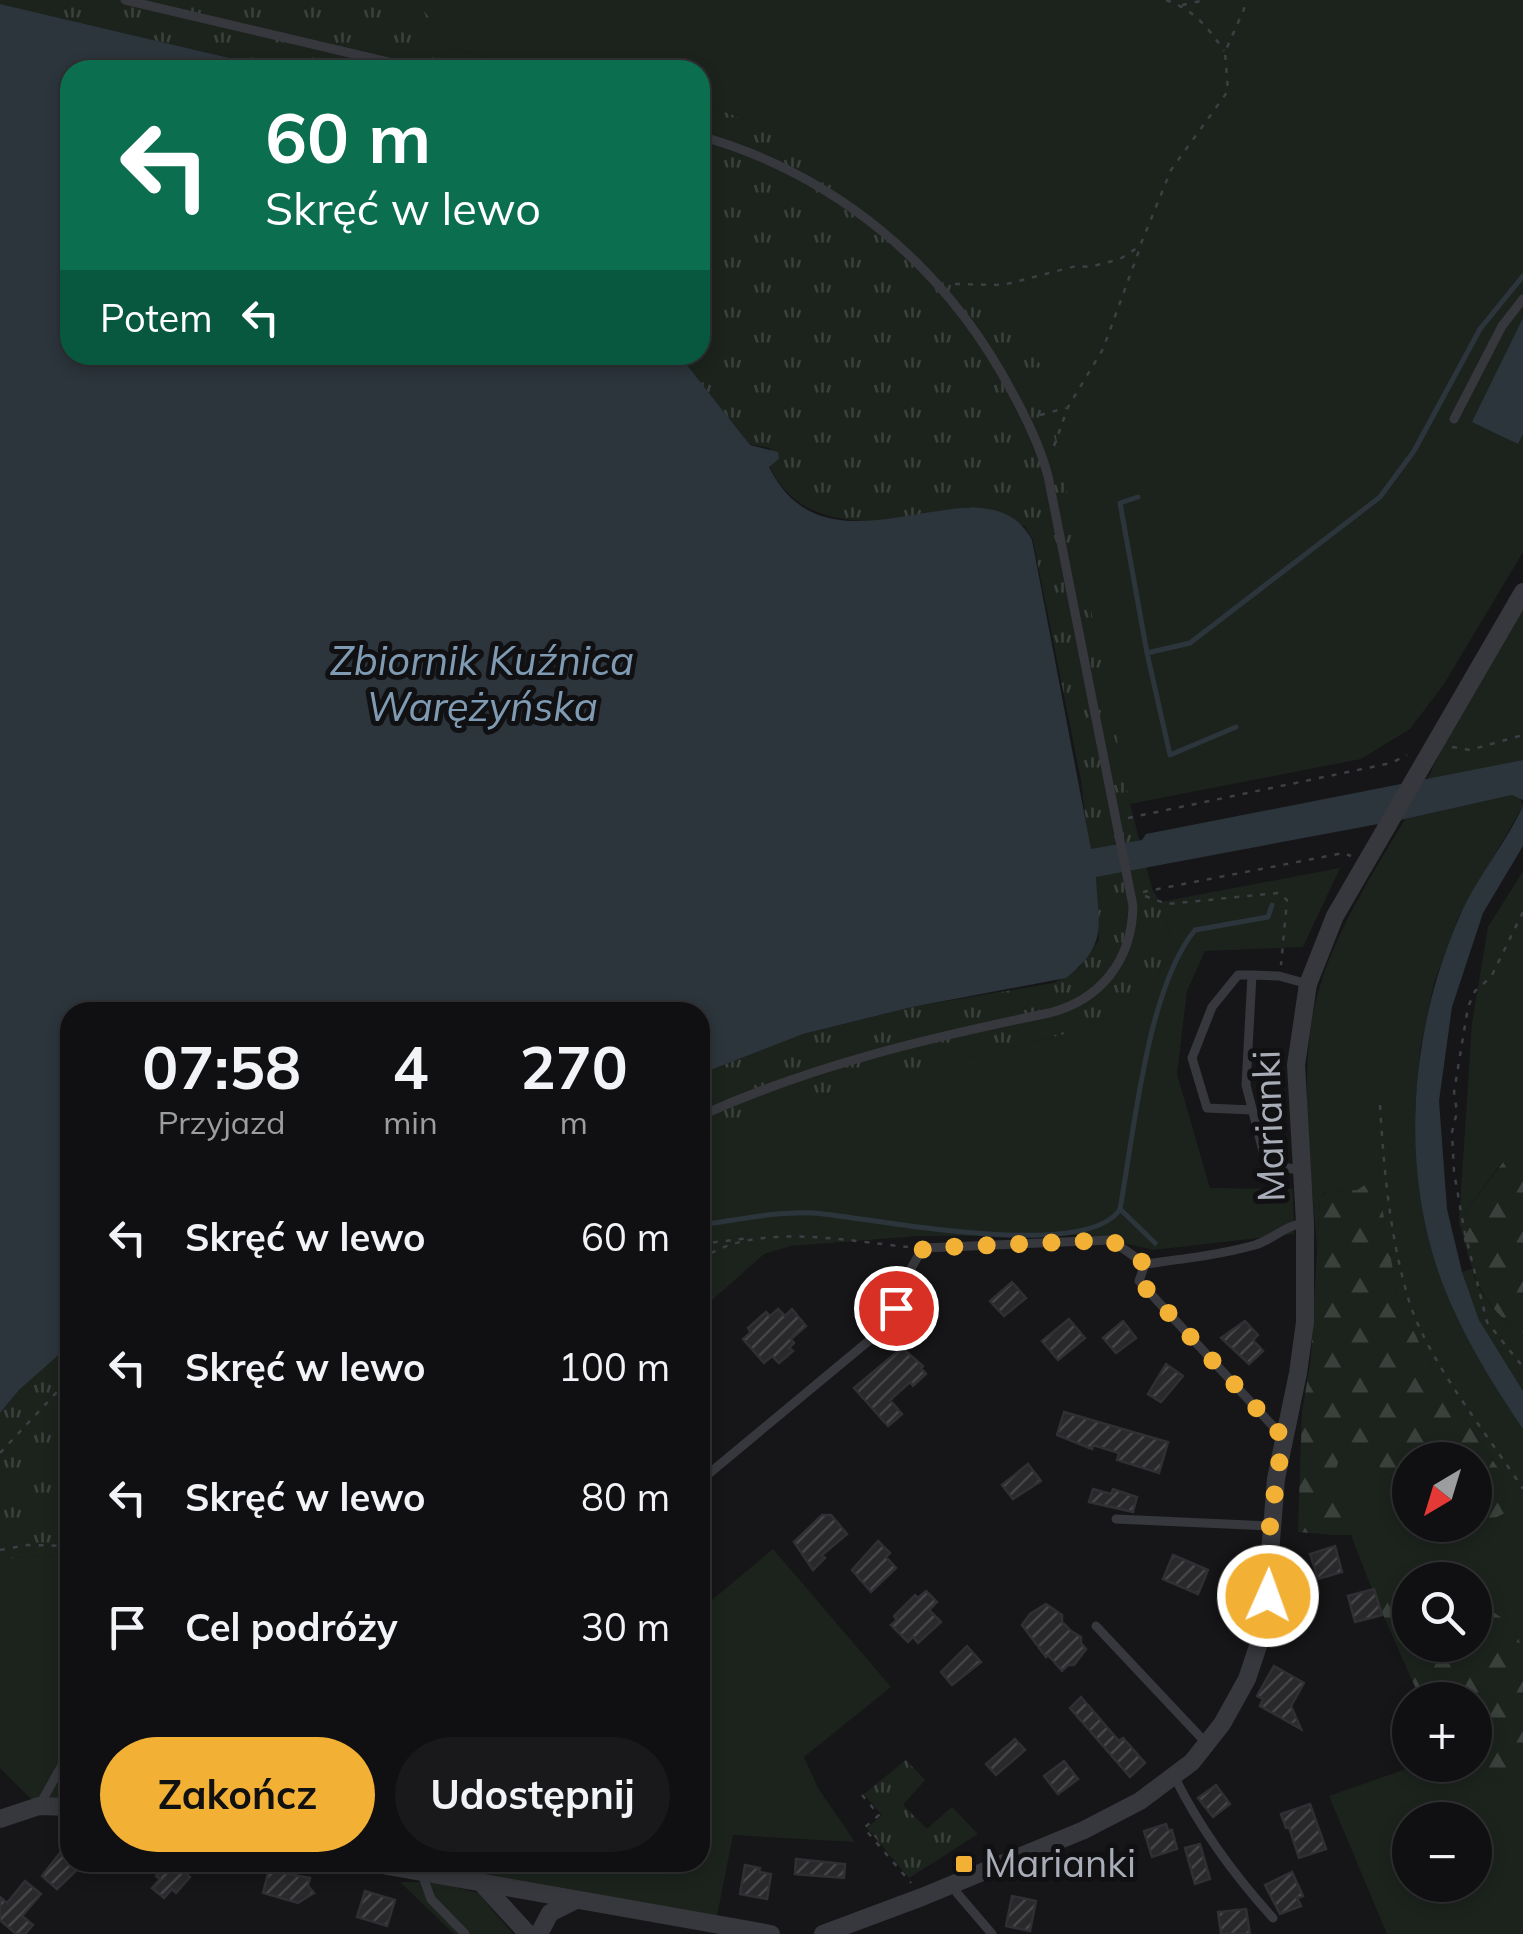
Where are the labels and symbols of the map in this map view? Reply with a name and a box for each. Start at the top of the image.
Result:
water label: Zbiornik Kuźnica Warężyńska [330,635,634,731]
street label: Marianki [1241,1049,1295,1203]
pin [854,1266,939,1351]
north arrow [1392,1442,1492,1542]
position arrow [1216,1544,1320,1648]
place label: Marianki [984,1839,1136,1887]
marker: Marianki [953,1853,975,1875]

